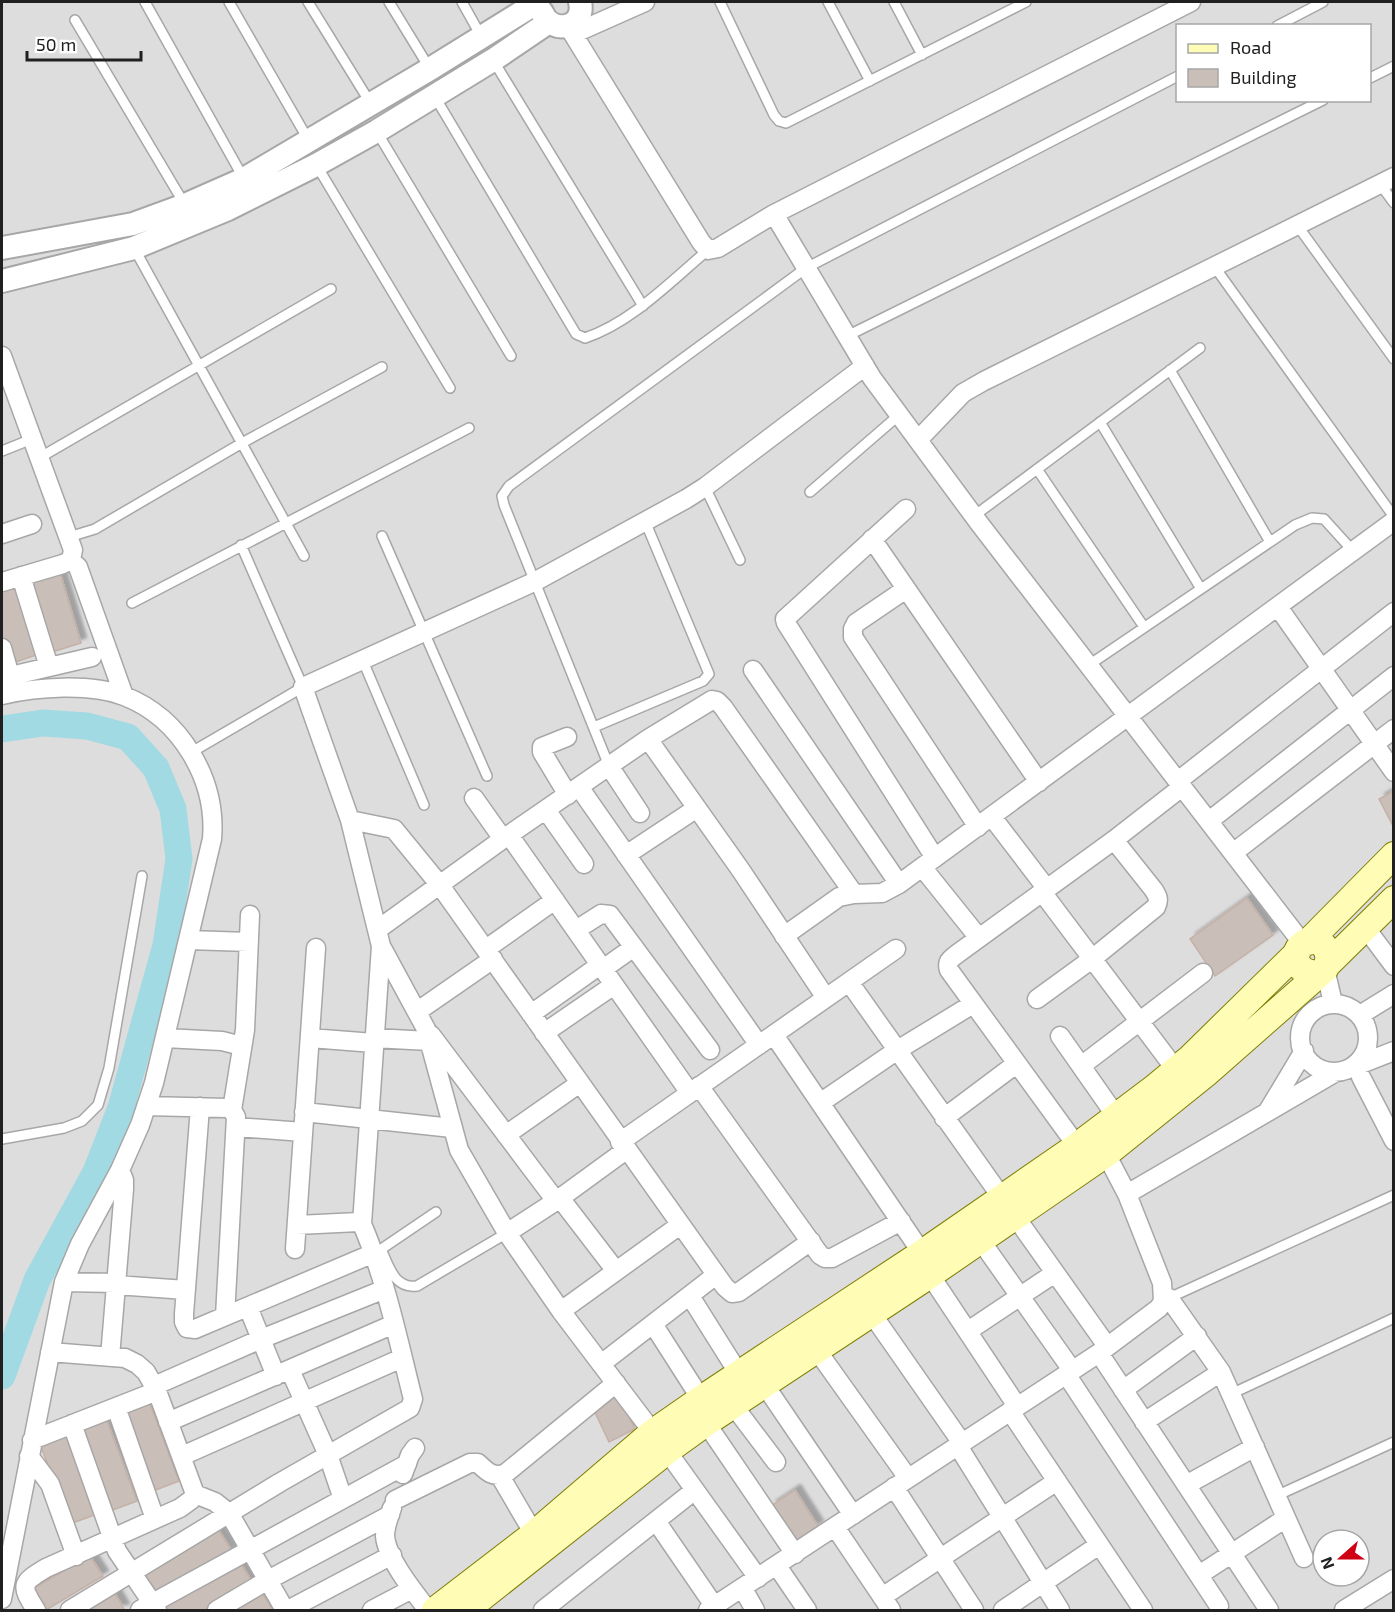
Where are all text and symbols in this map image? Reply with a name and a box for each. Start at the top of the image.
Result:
scale bar [27,24,141,62]
legend [1176,24,1371,102]
text: 50 m [36,33,76,55]
text: Road [1230,36,1271,58]
text: Building [1230,66,1297,88]
north arrow [1311,1528,1371,1588]
text: N [1316,1555,1337,1572]

